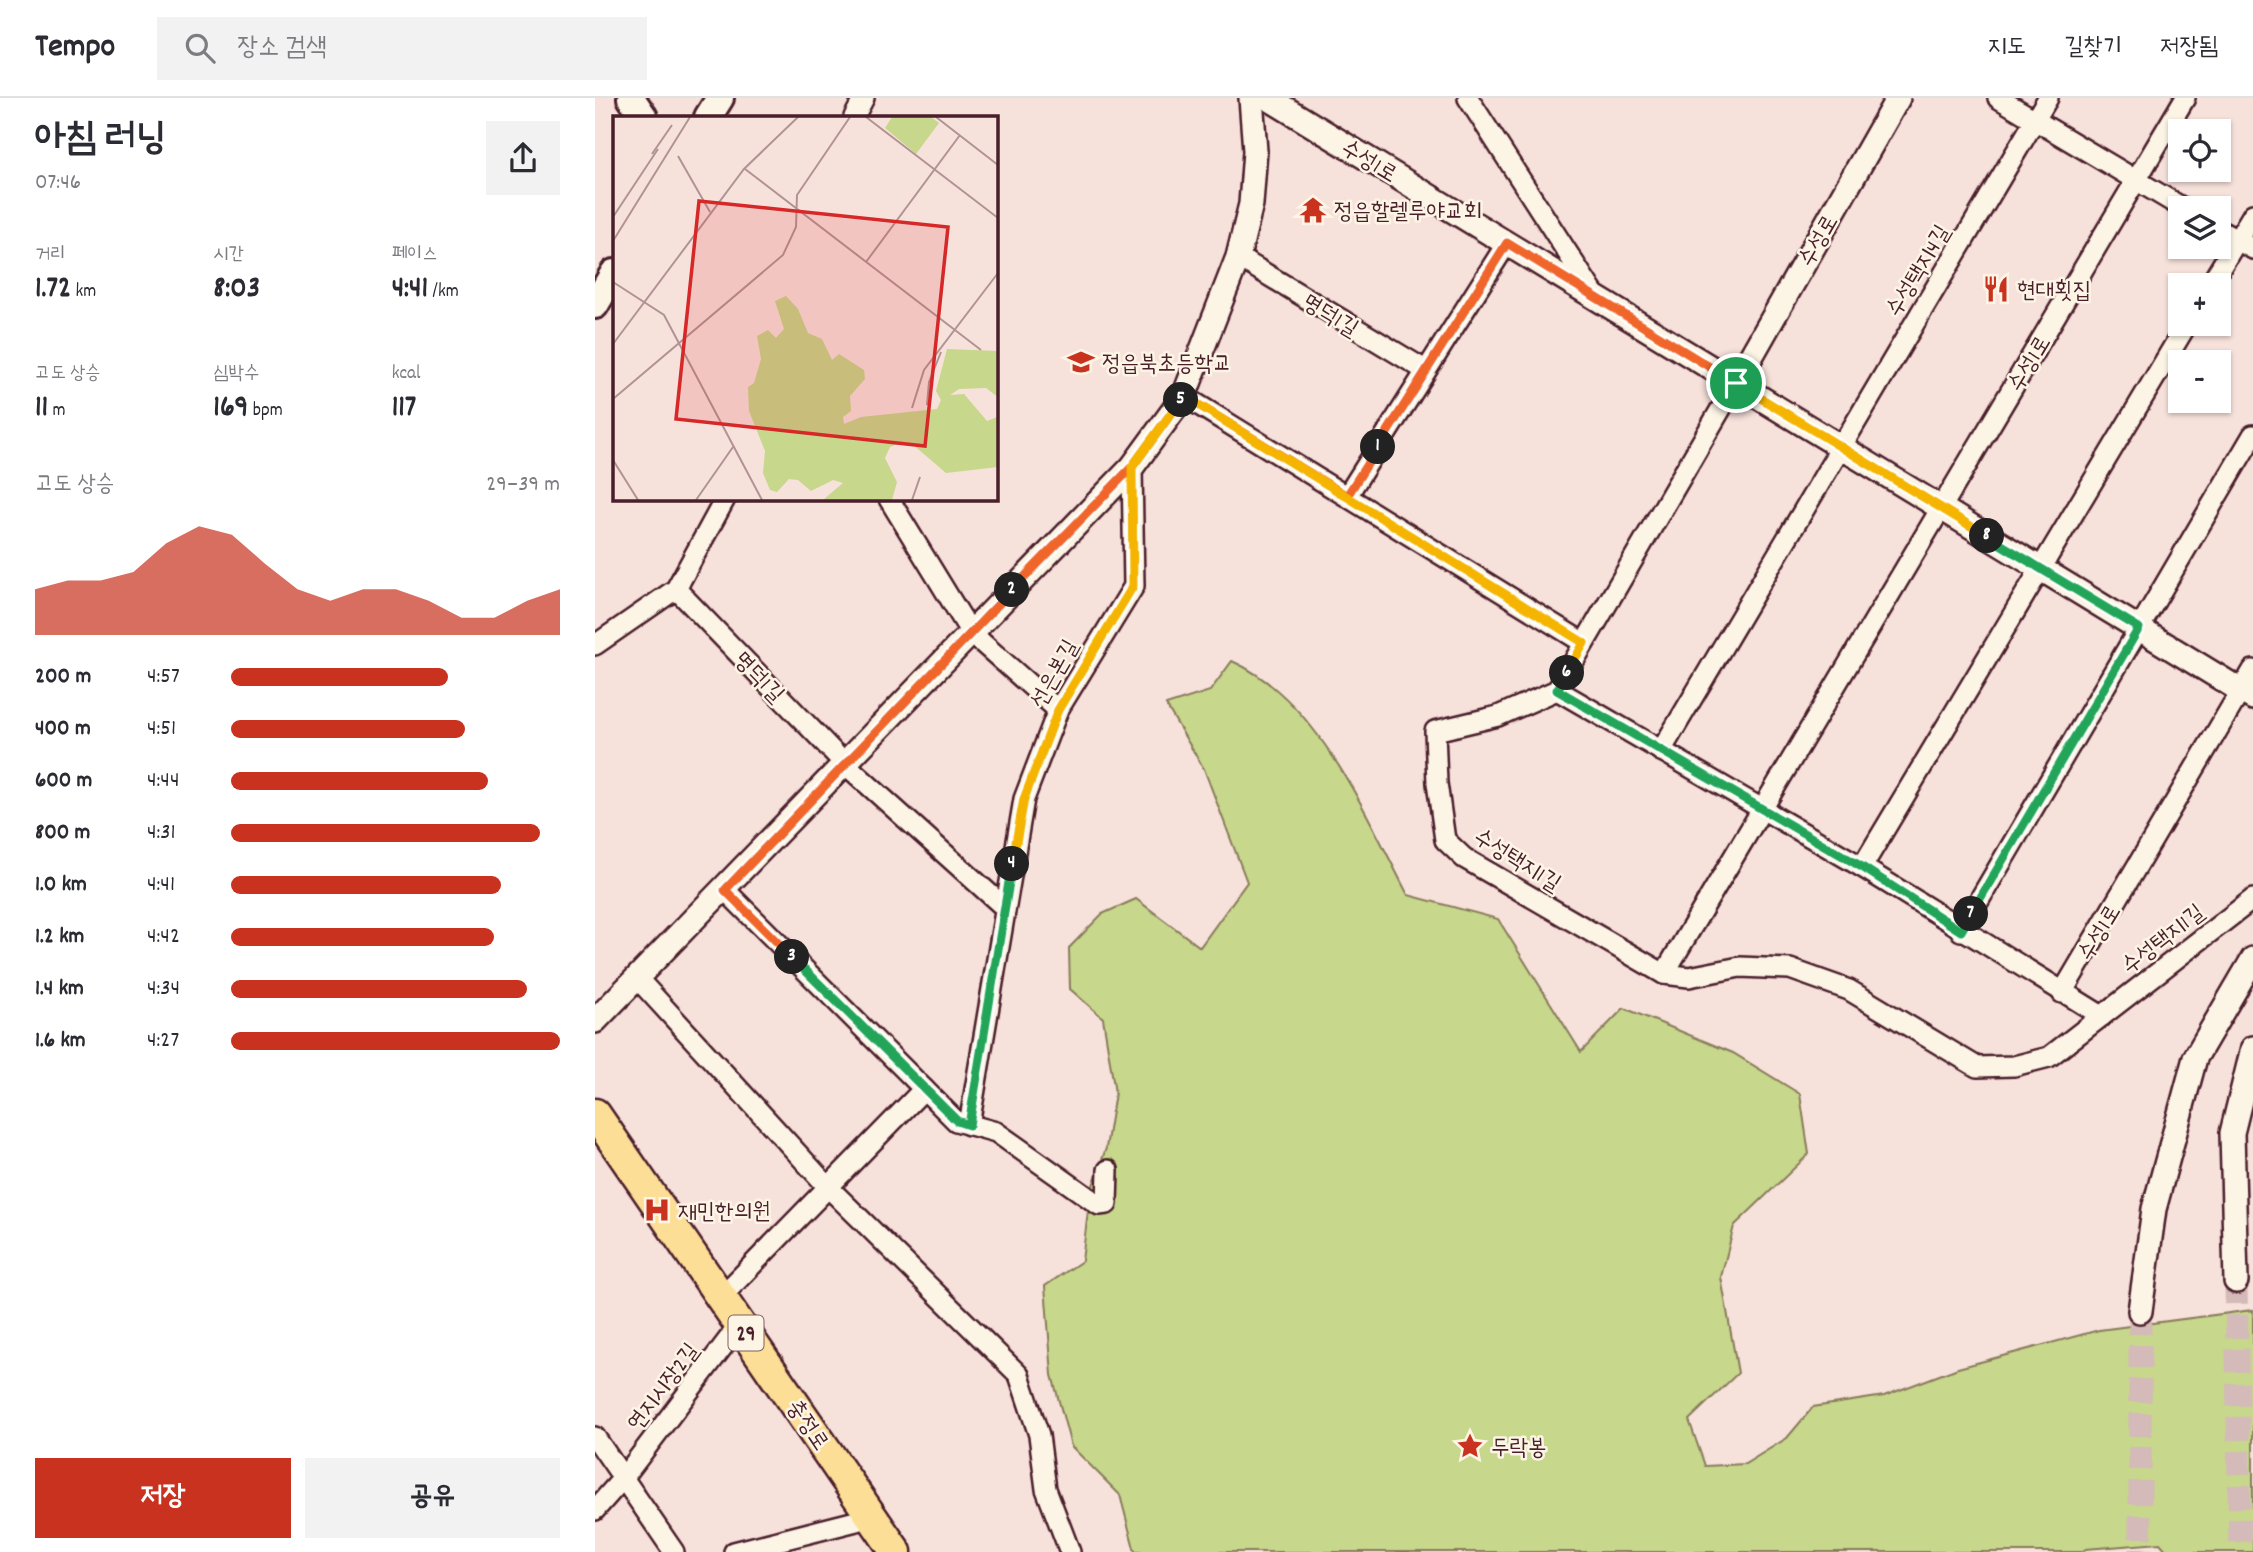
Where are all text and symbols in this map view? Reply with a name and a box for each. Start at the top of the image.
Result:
search box [157,17,647,80]
text: Tempo [35,25,115,72]
icon: search [181,29,219,67]
text: 장소 검색 [237,30,327,67]
text: 지도 [1988,31,2026,65]
text: 길찾기 [2064,31,2122,65]
text: 저장됨 [2160,31,2218,65]
text: 아침 러닝 [35,113,166,168]
inset map [613,116,997,500]
map controls [2168,119,2231,413]
button: locate [2168,119,2231,182]
button: share [486,121,560,195]
street label: 수성1로 [1334,133,1403,193]
text: 07:46 [35,167,81,200]
temple icon: 정읍할렐루야교회 [1298,195,1328,225]
button: layers [2168,196,2231,259]
place label: 정읍할렐루야교회 [1334,197,1482,230]
street label: 수성로 [1792,209,1848,274]
street label: 수성택지4길 [1880,220,1960,324]
text: 거리 [35,242,66,269]
text: 시간 [213,242,244,269]
text: 페이스 [392,242,438,269]
text: 1.72 [35,269,71,312]
text: 8:03 [213,269,260,312]
text: 4:41 [392,269,428,312]
button: + [2168,273,2231,336]
restaurant icon: 현대횟집 [1981,274,2011,304]
place label: 현대횟집 [2017,276,2091,309]
text: km [71,279,96,306]
text: /km [428,279,459,306]
street label: 명덕1길 [1295,287,1364,347]
street label: 수성1로 [2001,330,2061,399]
school or university icon: 정읍북초등학교 [1066,347,1096,377]
place label: 정읍북초등학교 [1102,349,1232,382]
button: − [2168,350,2231,413]
pin [1706,353,1766,413]
text: 고도 상승 [35,361,101,388]
text: 심박수 [213,361,259,388]
text: kcal [392,361,421,388]
icon: arrive [1717,364,1755,402]
pin: 5 [1163,382,1199,418]
text: 5 [1176,386,1185,413]
text: 11 [35,388,48,431]
text: 169 [213,388,248,431]
text: 117 [392,388,416,431]
text: m [48,398,66,425]
text: bpm [248,398,283,425]
pin: 1 [1361,430,1395,464]
text: 1 [1375,433,1380,460]
text: 고도 상승 [35,469,114,502]
text: 29–39 m [486,469,560,502]
pin: 8 [1969,518,2005,554]
text: 8 [1983,522,1990,549]
pin: 2 [995,573,1029,608]
text: 2 [1007,576,1016,603]
street label: 선은본길 [1024,634,1088,715]
street label: 명덕1길 [725,645,790,712]
pin: 6 [1549,656,1585,690]
text: 6 [1562,659,1571,686]
text: 200 m [35,661,91,694]
text: 4:57 [147,661,180,694]
text: 400 m [35,713,91,746]
text: 4:51 [147,713,176,746]
text: 600 m [35,765,92,798]
text: 4:44 [147,765,179,798]
text: 800 m [35,817,90,850]
text: 4:31 [147,817,176,850]
street label: 수성택지1길 [1466,822,1566,902]
pin: 4 [995,846,1029,882]
text: 4 [1008,850,1015,877]
text: 1.0 km [35,869,87,902]
text: 4:41 [147,869,175,902]
pin: 7 [1953,896,1989,932]
street label: 수성택지1길 [2116,898,2213,984]
street label: 수성1로 [2071,899,2131,968]
text: 7 [1967,900,1974,927]
text: 1.2 km [35,921,84,954]
text: 4:42 [147,921,180,954]
pin: 3 [775,940,809,974]
text: 3 [787,943,796,970]
text: 1.4 km [35,973,84,1006]
text: 4:34 [147,973,180,1006]
text: 1.6 km [35,1025,86,1058]
text: 4:27 [147,1025,179,1058]
hospital icon: 재민한의원 [642,1195,672,1225]
place label: 재민한의원 [678,1197,771,1230]
road number: 29 [729,1316,763,1350]
street label: 연지시장2길 [621,1337,709,1439]
street label: 충정로 [777,1394,835,1458]
place icon: 두락봉 [1455,1431,1485,1461]
place label: 두락봉 [1491,1433,1547,1466]
button: 저장 [35,1458,291,1538]
button: 공유 [305,1458,560,1538]

